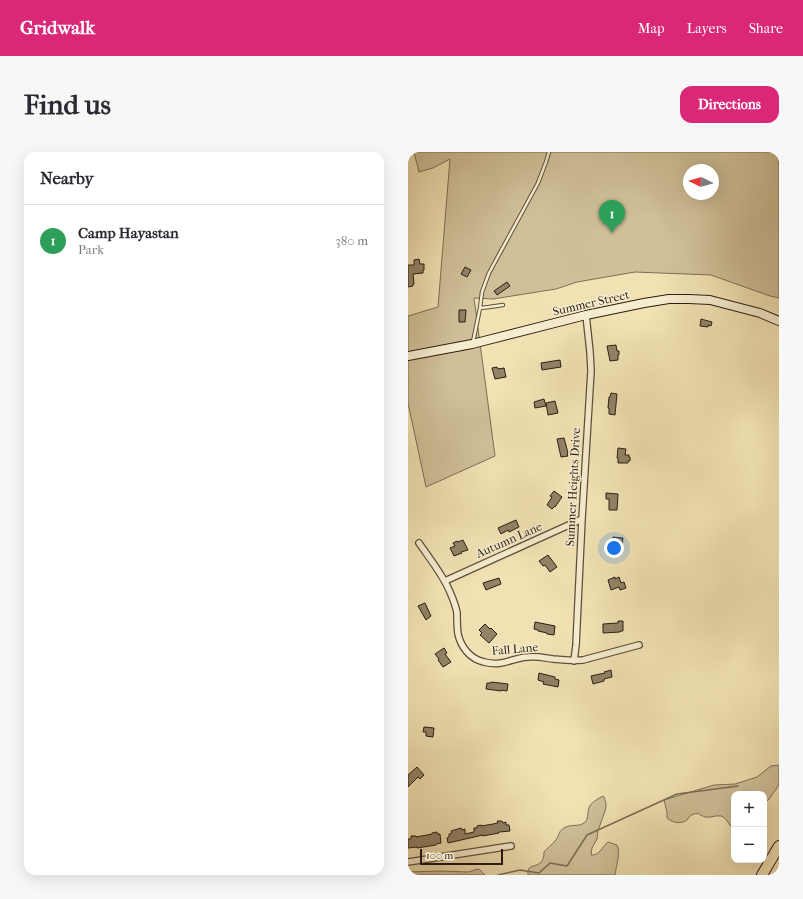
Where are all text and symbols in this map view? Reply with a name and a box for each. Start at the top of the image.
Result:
text: Gridwalk [20,17,95,39]
text: Map [638,20,665,37]
text: Layers [687,20,727,37]
text: Share [749,20,783,37]
button: Directions [680,86,779,123]
text: Find us [24,88,111,121]
north arrow [683,164,719,200]
text: Nearby [40,168,94,188]
pin: 1 [599,200,625,233]
text: Camp Hayastan [78,224,179,242]
text: 1 [51,233,55,248]
text: 380 m [335,233,368,248]
text: Park [78,242,104,257]
street label: Summer Street [551,287,631,319]
street label: Summer Heights Drive [563,427,583,547]
street label: Autumn Lane [473,519,544,561]
your location [604,538,624,558]
street label: Fall Lane [491,640,539,658]
map controls [731,791,767,863]
button: + [731,791,767,827]
button: − [731,827,767,863]
scale bar [420,847,503,866]
text: 100 m [426,849,454,862]

